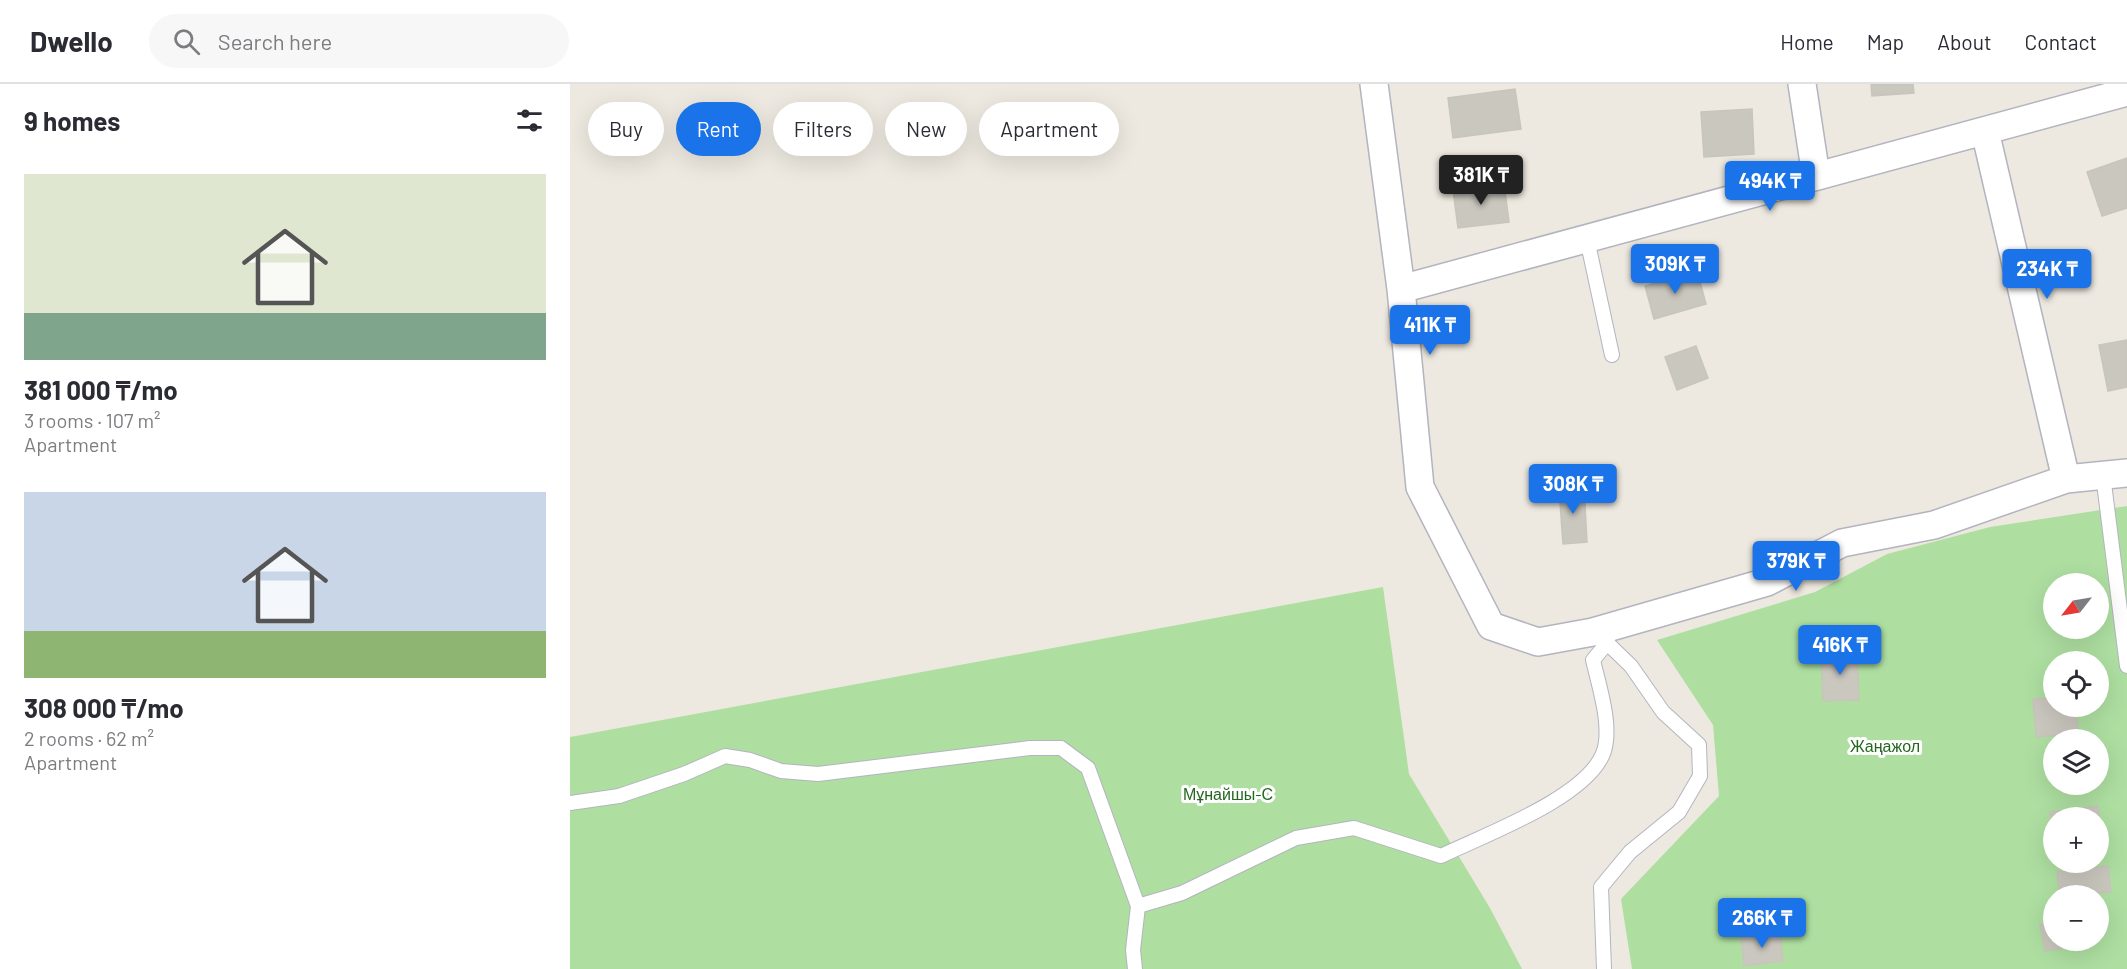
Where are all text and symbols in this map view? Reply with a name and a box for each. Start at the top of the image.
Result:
search box [149,14,569,68]
text: Dwello [30,24,113,58]
icon: search [170,25,203,58]
text: Search here [218,28,332,54]
text: Home [1780,29,1834,54]
text: Map [1867,29,1904,54]
text: About [1937,29,1992,54]
text: Contact [2025,29,2097,54]
chip: Buy [588,102,664,156]
chip: Rent [676,102,761,156]
chip: Filters [773,102,873,156]
chip: New [885,102,967,156]
chip: Apartment [979,102,1119,156]
icon: filters [513,104,546,137]
text: 9 homes [24,105,120,136]
pin: 381K ₸ [1432,155,1530,206]
pin: 494K ₸ [1721,161,1819,212]
text: 381K ₸ [1453,162,1509,186]
text: 494K ₸ [1739,168,1801,192]
icon: home [231,213,339,321]
pin: 309K ₸ [1626,244,1724,295]
pin: 234K ₸ [1998,249,2096,300]
text: 309K ₸ [1645,251,1705,275]
text: 234K ₸ [2016,256,2078,280]
pin: 411K ₸ [1381,305,1479,356]
text: 411K ₸ [1404,312,1456,336]
text: 381 000 ₸/mo [24,374,178,405]
text: 3 rooms · 107 m² [24,408,160,432]
text: Apartment [24,432,117,456]
pin: 308K ₸ [1524,464,1622,515]
text: 308K ₸ [1543,471,1603,495]
icon: home [231,531,339,639]
pin: 379K ₸ [1747,541,1845,592]
text: 379K ₸ [1767,548,1825,572]
north arrow [2043,573,2109,639]
map controls [2043,573,2109,951]
pin: 416K ₸ [1791,625,1889,676]
text: 416K ₸ [1812,632,1868,656]
button: locate [2043,651,2109,717]
text: 308 000 ₸/mo [24,692,184,723]
text: 2 rooms · 62 m² [24,726,154,750]
button: layers [2043,729,2109,795]
park label: Жаңажол [1850,736,1920,755]
text: Apartment [24,750,117,774]
park label: Мұнайшы-С [1183,784,1273,803]
button: + [2043,807,2109,873]
button: − [2043,885,2109,951]
pin: 266K ₸ [1713,898,1811,949]
text: 266K ₸ [1732,905,1792,929]

